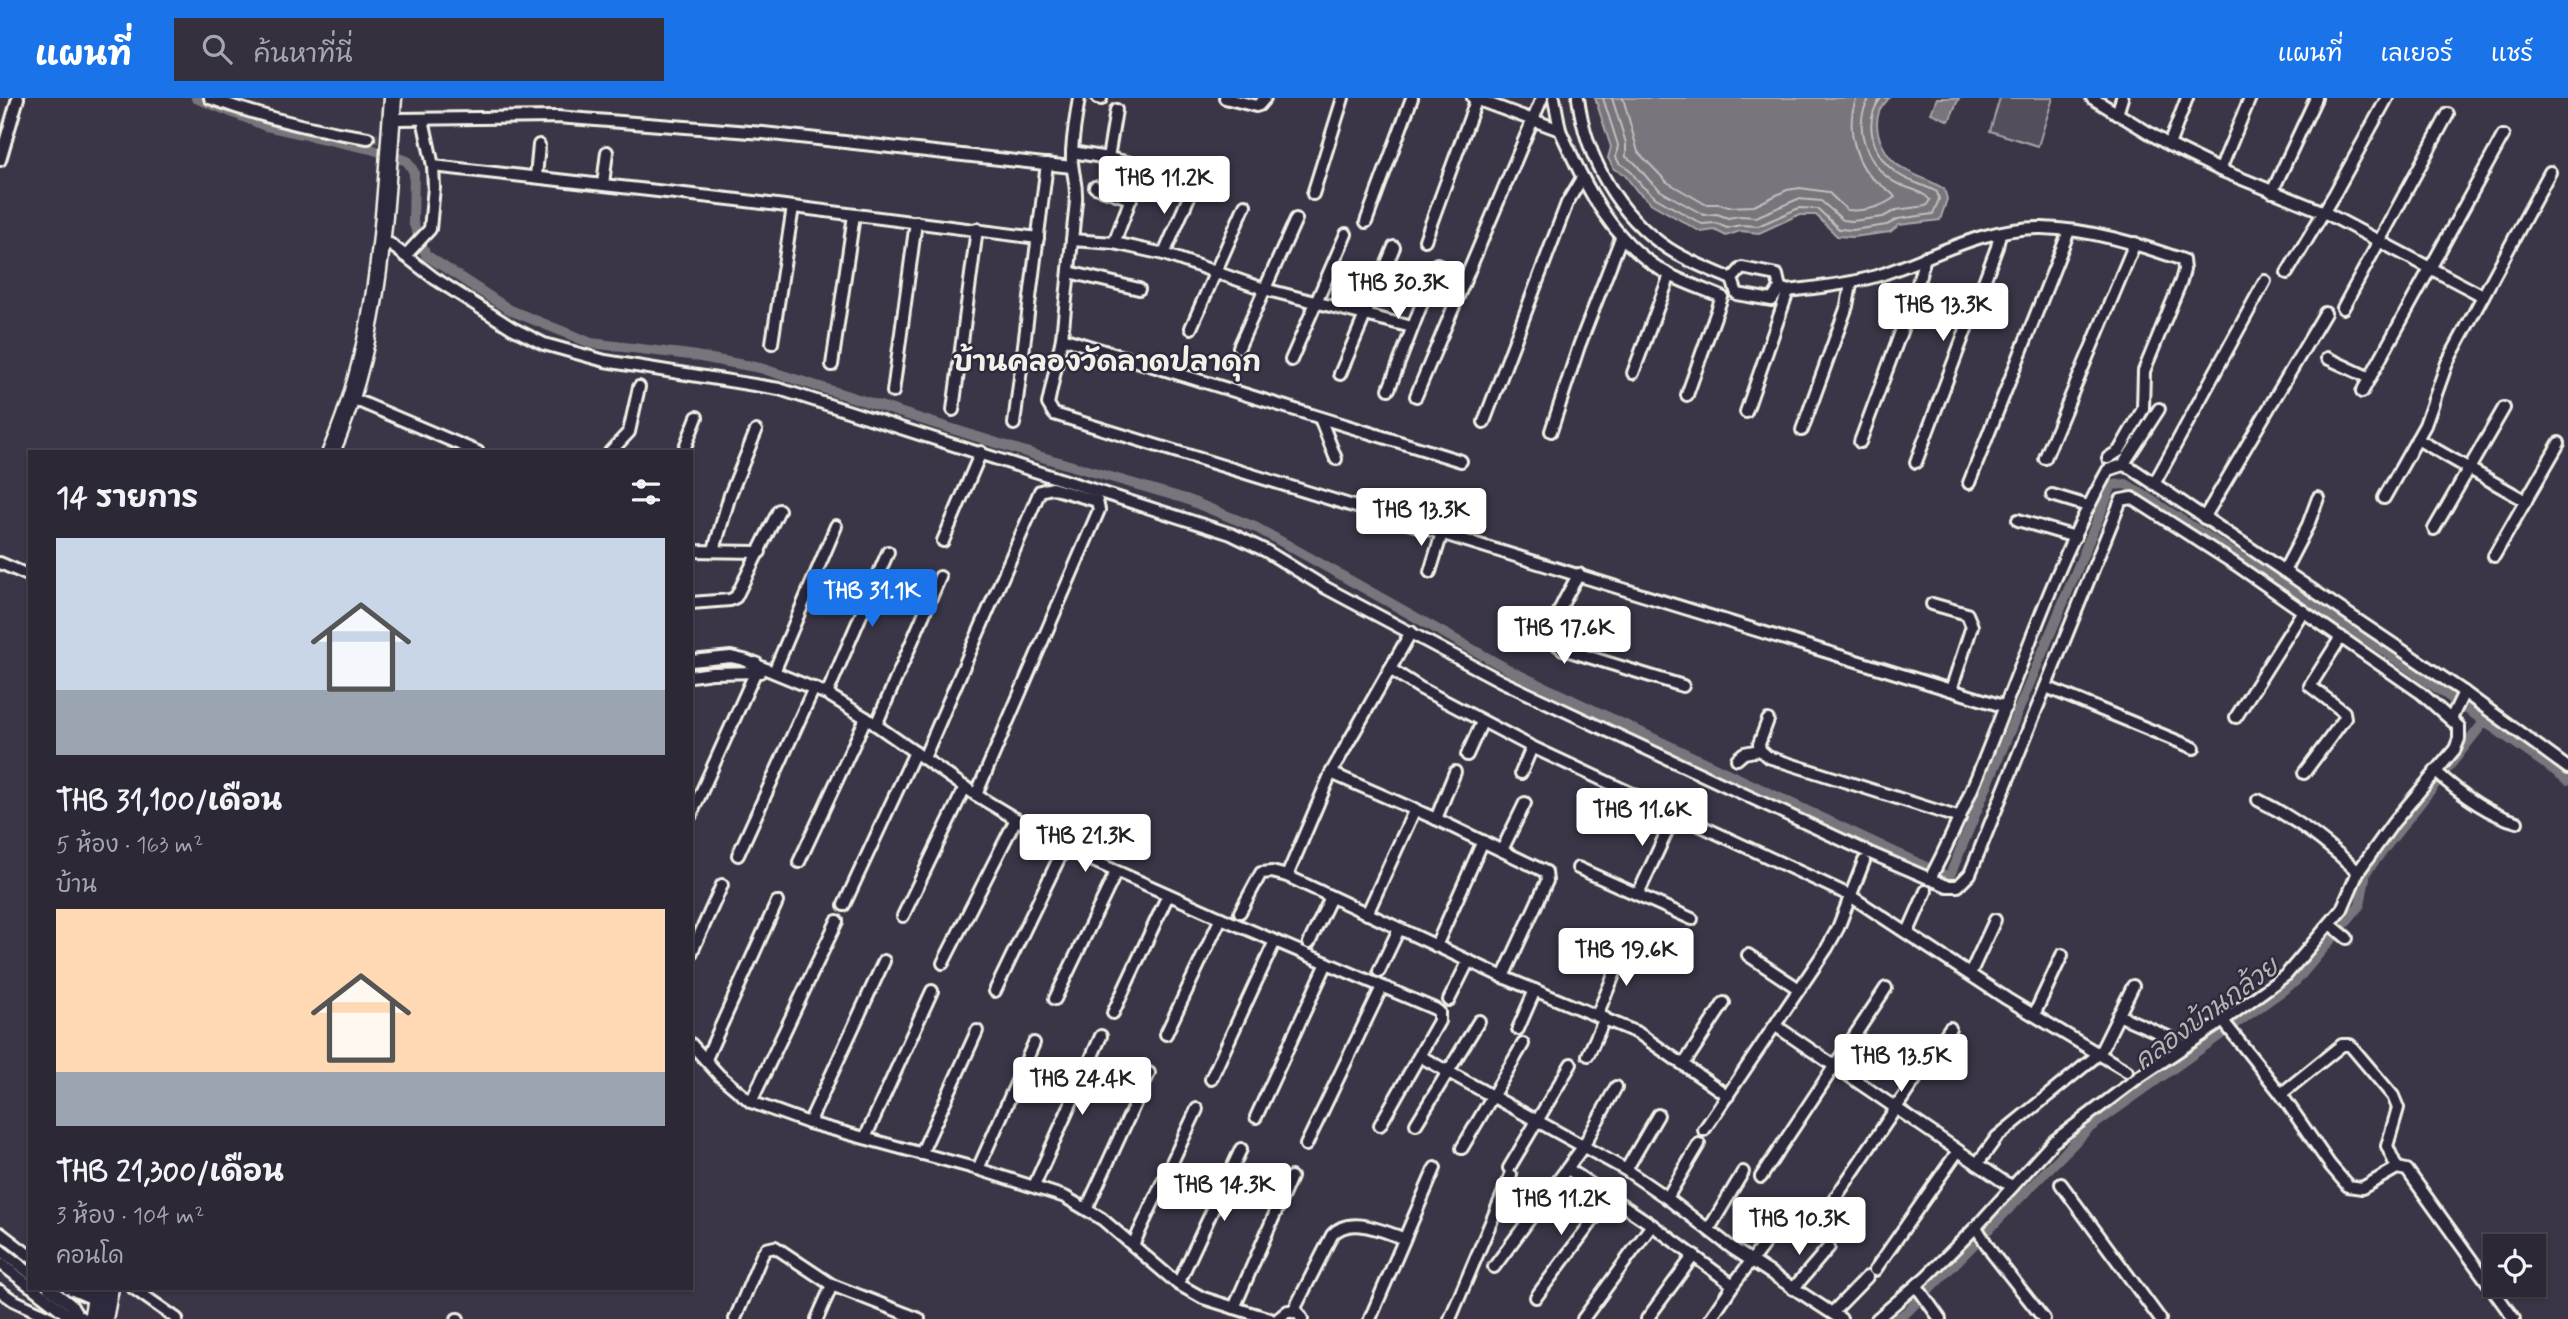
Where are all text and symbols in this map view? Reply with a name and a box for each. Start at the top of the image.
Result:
search box [174,18,664,81]
icon: search [198,30,236,68]
text: แผนที่ [35,34,132,78]
text: ค้นหาที่นี่ [254,38,353,72]
text: แผนที่ [2278,39,2343,70]
text: เลเยอร์ [2381,39,2453,70]
text: แชร์ [2491,39,2533,70]
pin: THB 11.2K [1084,156,1244,216]
text: THB 11.2K [1115,164,1213,194]
pin: THB 30.3K [1318,262,1478,321]
text: THB 30.3K [1347,269,1449,299]
pin: THB 13.3K [1863,284,2023,343]
text: THB 13.3K [1894,291,1992,321]
district label: บ้านคลองวัดลาดปลาดุก [953,343,1261,382]
icon: filters [627,473,665,511]
text: 14 รายการ [56,479,198,518]
pin: THB 13.3K [1341,489,1501,548]
text: THB 13.3K [1372,496,1470,526]
pin: THB 31.1K [792,570,952,629]
text: THB 31.1K [823,577,921,607]
icon: home [298,584,424,710]
pin: THB 17.6K [1484,606,1644,666]
text: THB 17.6K [1514,614,1614,644]
text: THB 31,100/เดือน [56,782,282,821]
pin: THB 11.6K [1562,788,1722,848]
text: THB 11.6K [1592,796,1692,826]
pin: THB 21.3K [1005,814,1165,874]
text: THB 21.3K [1036,822,1134,852]
text: 5 ห้อง · 163 m² [56,831,203,861]
text: บ้าน [56,871,97,901]
pin: THB 19.6K [1546,928,1706,988]
text: THB 19.6K [1575,936,1677,966]
water label: คลองบ้านกล้วย [2127,949,2288,1079]
icon: home [298,955,424,1081]
pin: THB 13.5K [1821,1034,1981,1094]
text: THB 13.5K [1851,1042,1951,1072]
pin: THB 24.4K [1002,1058,1162,1117]
text: THB 24.4K [1029,1065,1135,1095]
text: THB 21,300/เดือน [56,1153,284,1192]
pin: THB 14.3K [1144,1164,1304,1223]
text: THB 14.3K [1173,1171,1275,1201]
pin: THB 11.2K [1481,1178,1641,1237]
text: THB 11.2K [1512,1185,1610,1215]
pin: THB 10.3K [1719,1198,1879,1257]
text: 3 ห้อง · 104 m² [56,1202,205,1232]
text: THB 10.3K [1749,1205,1849,1235]
map controls [2483,1234,2546,1297]
button: locate [2483,1234,2546,1297]
text: คอนโด [56,1242,124,1272]

